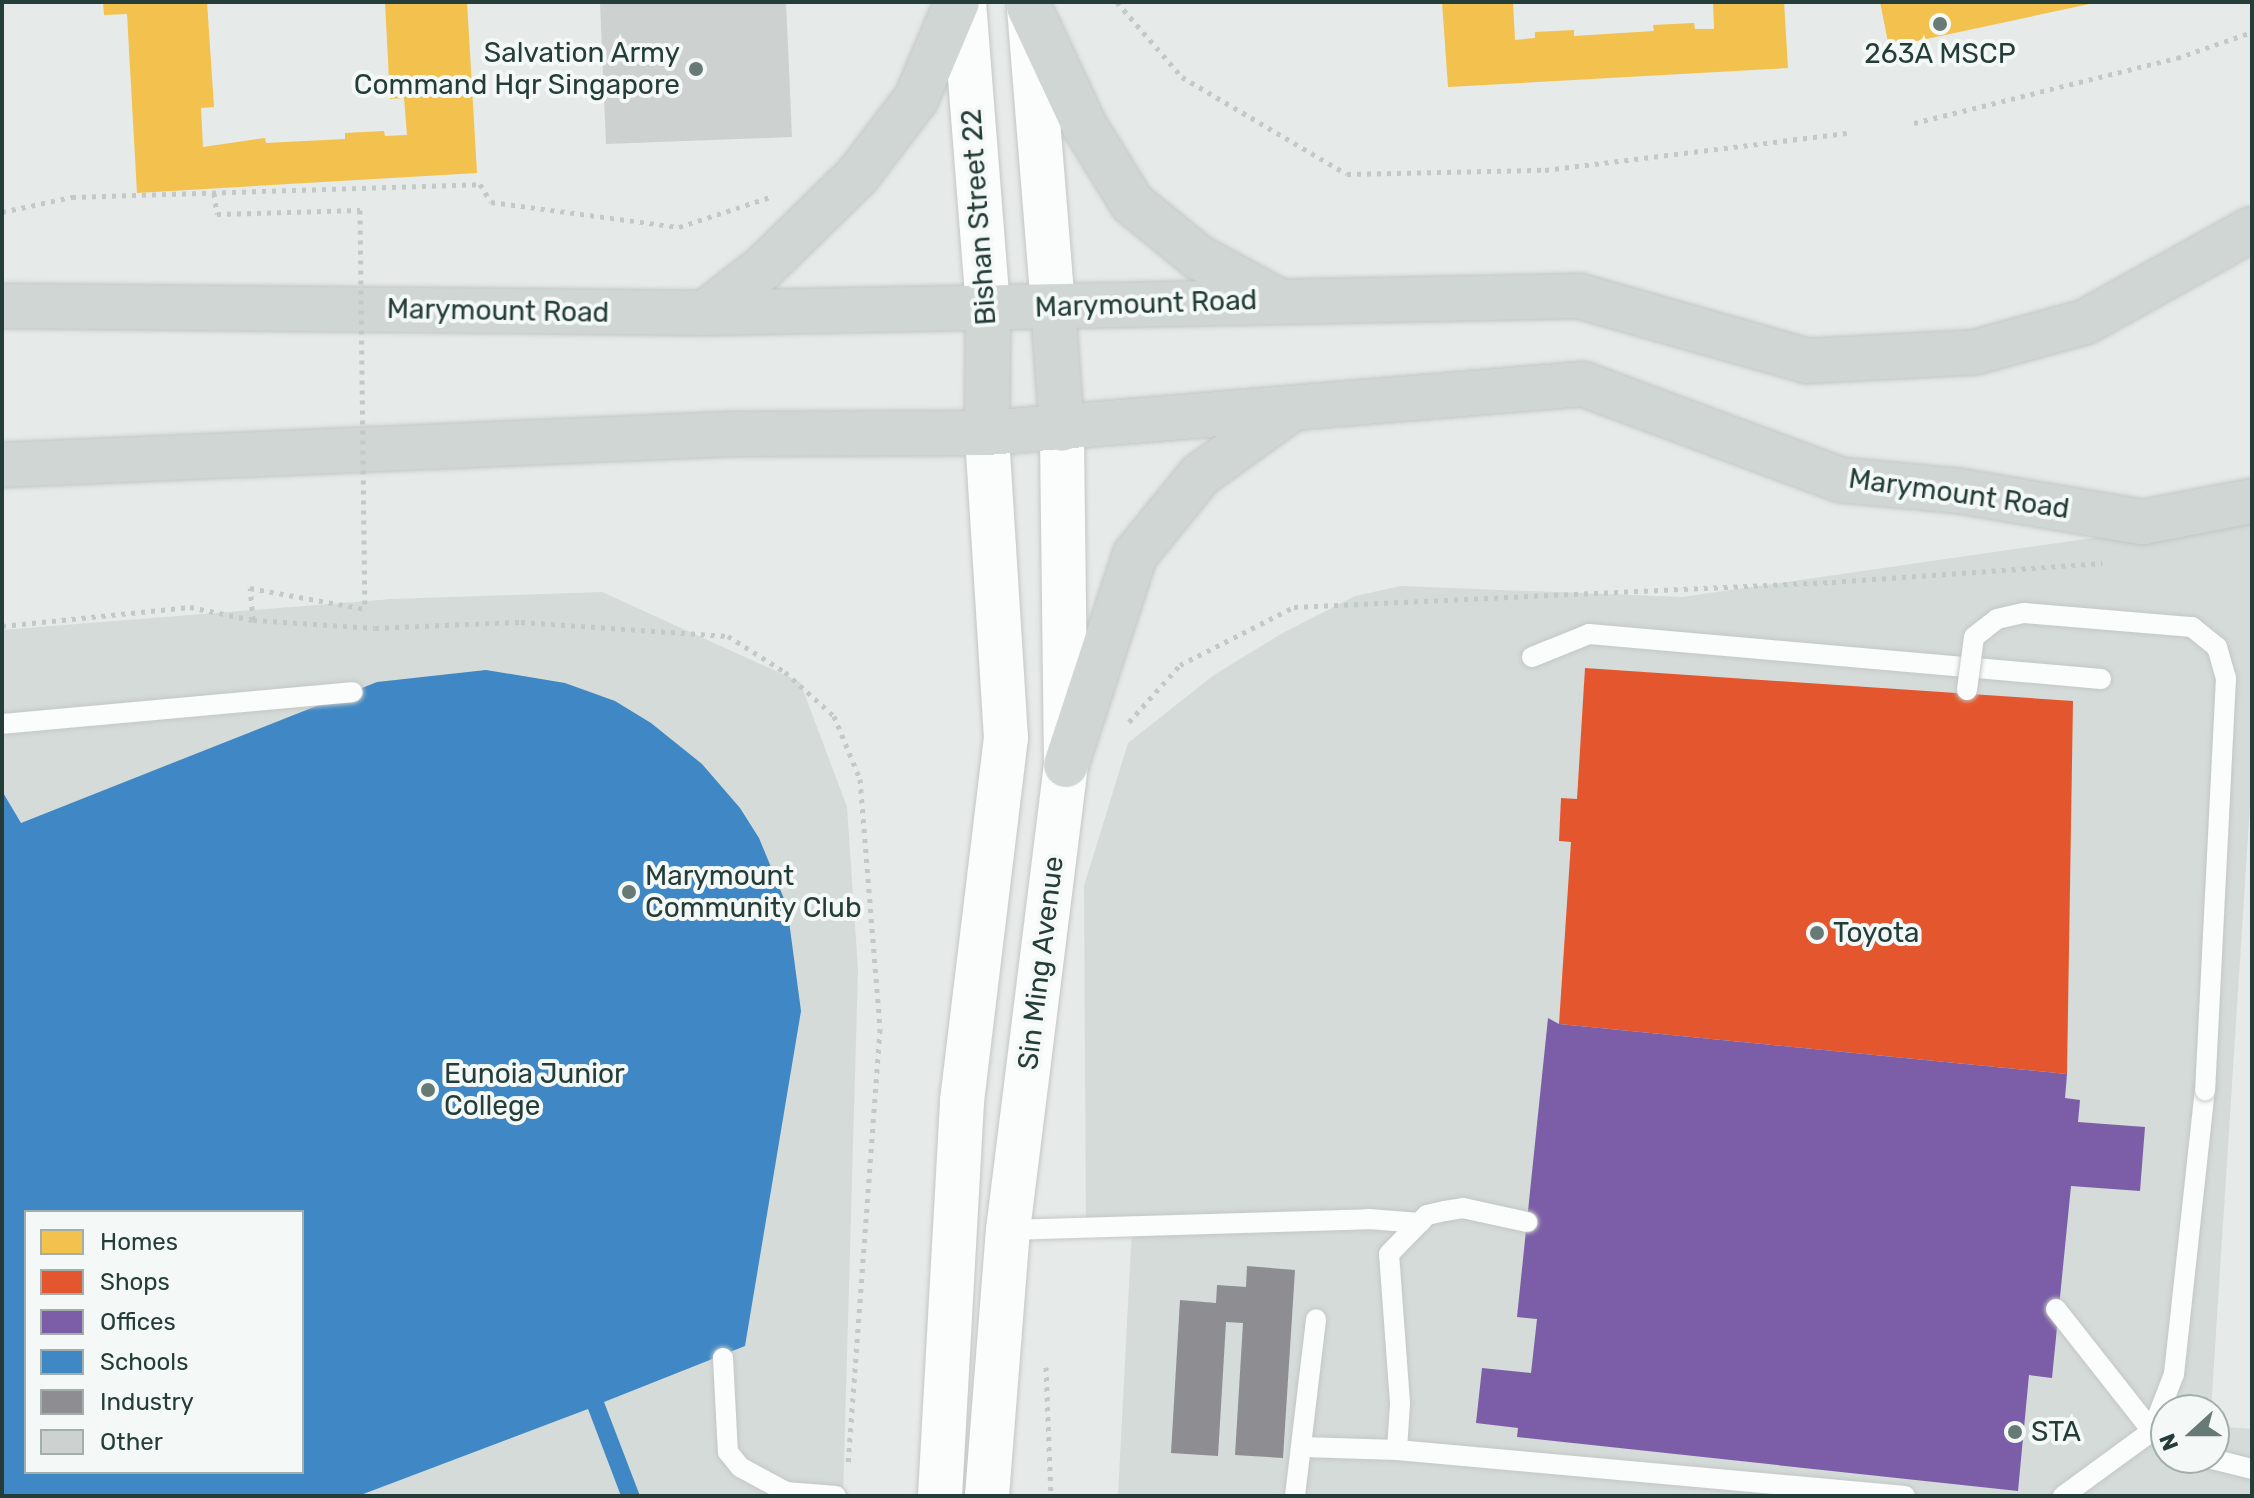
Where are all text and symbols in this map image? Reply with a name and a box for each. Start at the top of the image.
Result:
marker: 263A MSCP [1931,15,1949,33]
place label: Salvation Army Command Hqr Singapore [353,36,680,102]
place label: 263A MSCP [1864,37,2016,71]
marker: Salvation Army Command Hqr Singapore [687,60,705,78]
street label: Bishan Street 22 [955,108,1003,326]
street label: Marymount Road [1034,283,1258,325]
street label: Marymount Road [386,292,610,330]
street label: Marymount Road [1846,462,2072,526]
street label: Sin Ming Avenue [1011,854,1071,1072]
place label: Marymount Community Club [645,859,862,925]
marker: Marymount Community Club [620,883,638,901]
place label: Toyota [1833,916,1919,950]
marker: Toyota [1808,924,1826,942]
place label: Eunoia Junior College [444,1057,625,1123]
marker: Eunoia Junior College [419,1081,437,1099]
legend [24,1210,304,1474]
text: Homes [100,1228,178,1256]
text: Shops [100,1268,170,1296]
text: Offices [100,1308,176,1336]
text: Schools [100,1348,188,1376]
text: Industry [100,1388,194,1416]
north arrow [2150,1394,2230,1474]
place label: STA [2031,1415,2081,1449]
marker: STA [2006,1423,2024,1441]
text: Other [100,1428,163,1456]
text: N [2154,1430,2184,1454]

